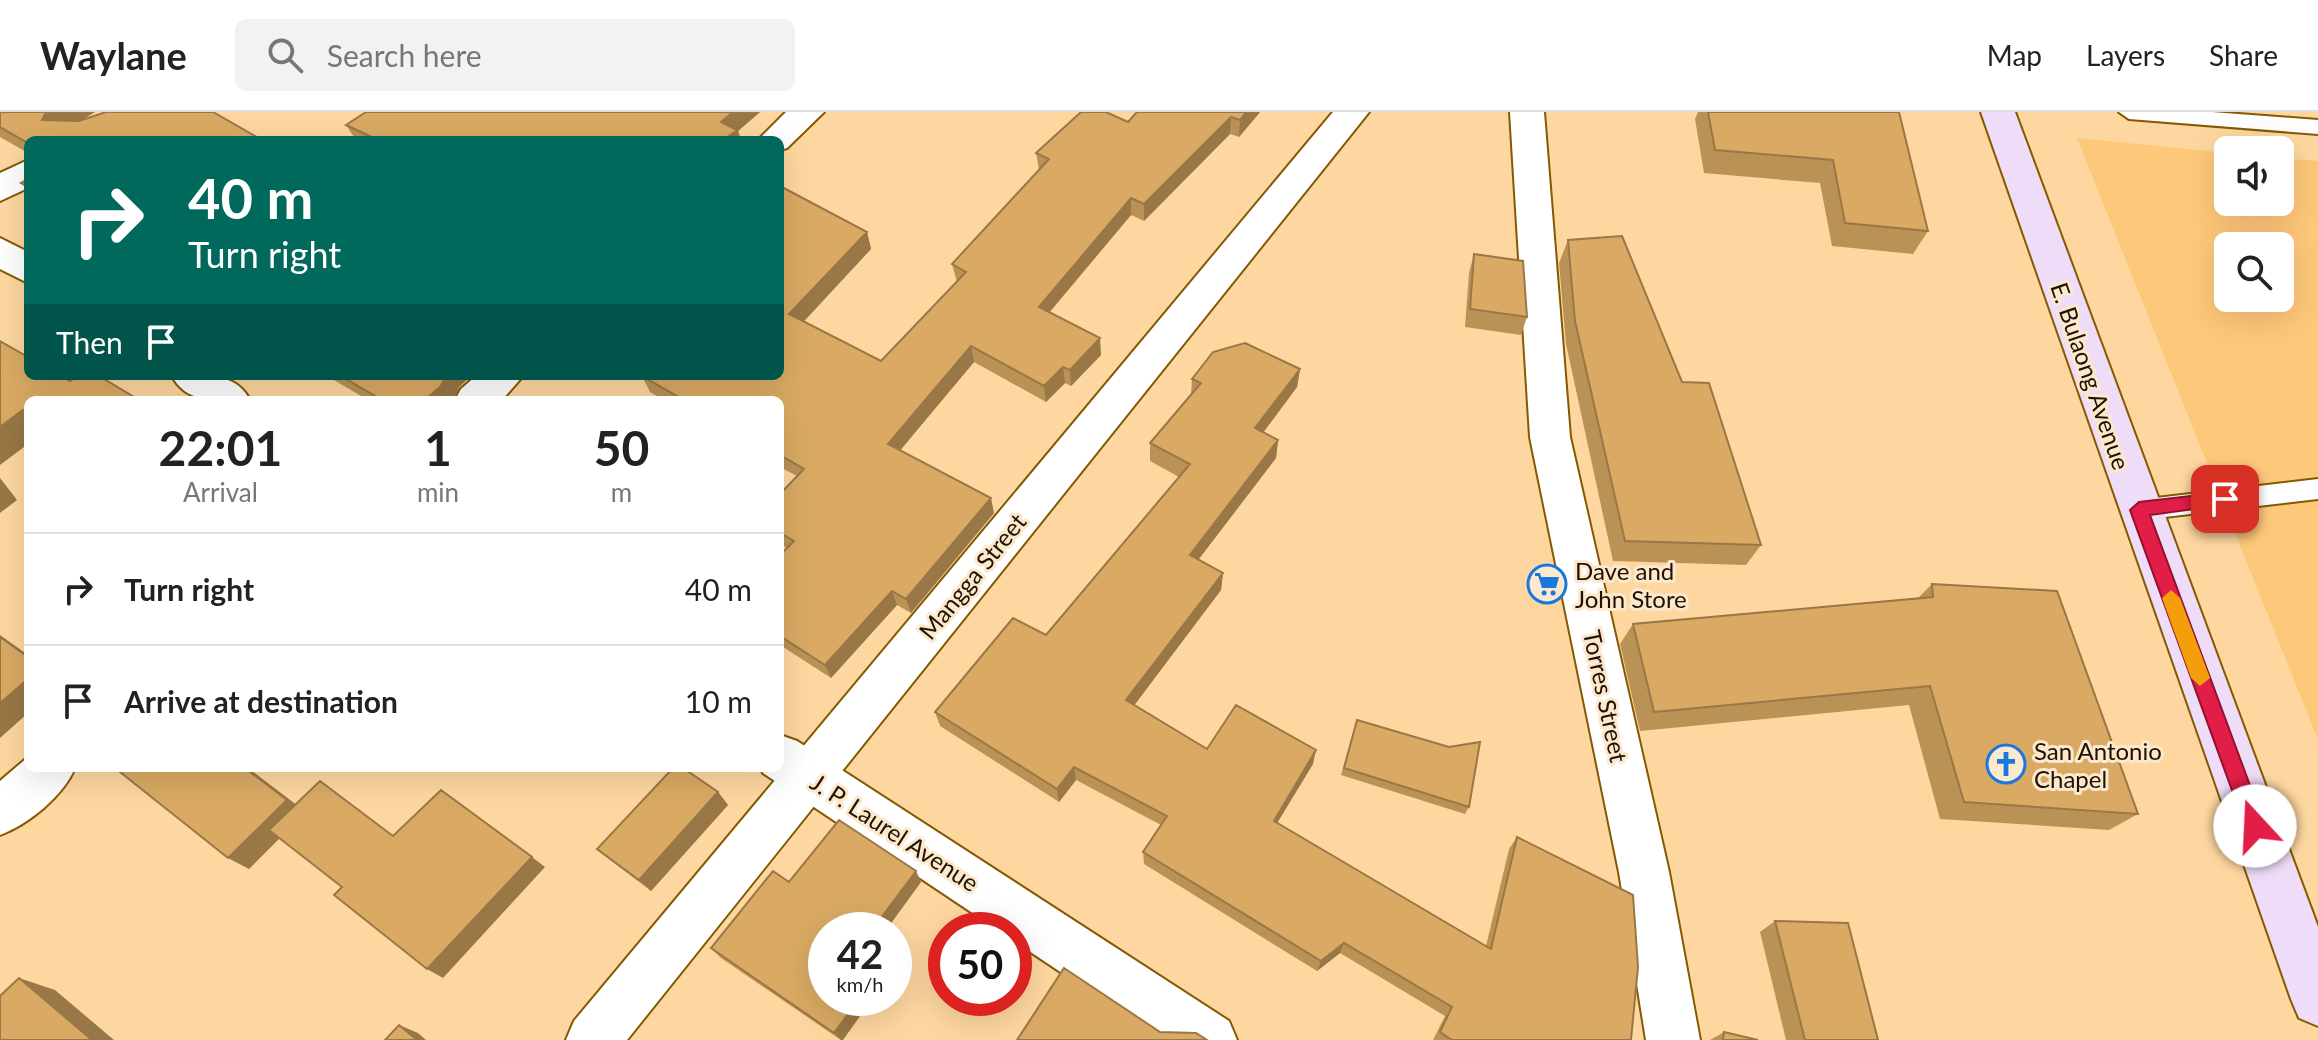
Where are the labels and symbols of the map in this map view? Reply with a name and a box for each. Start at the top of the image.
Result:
street label: E. Bulaong Avenue [2045,279,2137,473]
pin [2191,465,2259,533]
street label: Mangga Street [912,507,1032,645]
place label: Dave and John Store [1575,556,1687,613]
supermarket icon: Dave and John Store [1526,563,1568,605]
street label: Torres Street [1578,627,1634,765]
place label: San Antonio Chapel [2034,736,2162,793]
church icon: San Antonio Chapel [1985,743,2027,785]
street label: J. P. Laurel Avenue [806,767,984,897]
position arrow [2213,784,2297,868]
speed limit sign: 50 [928,912,1032,1016]

